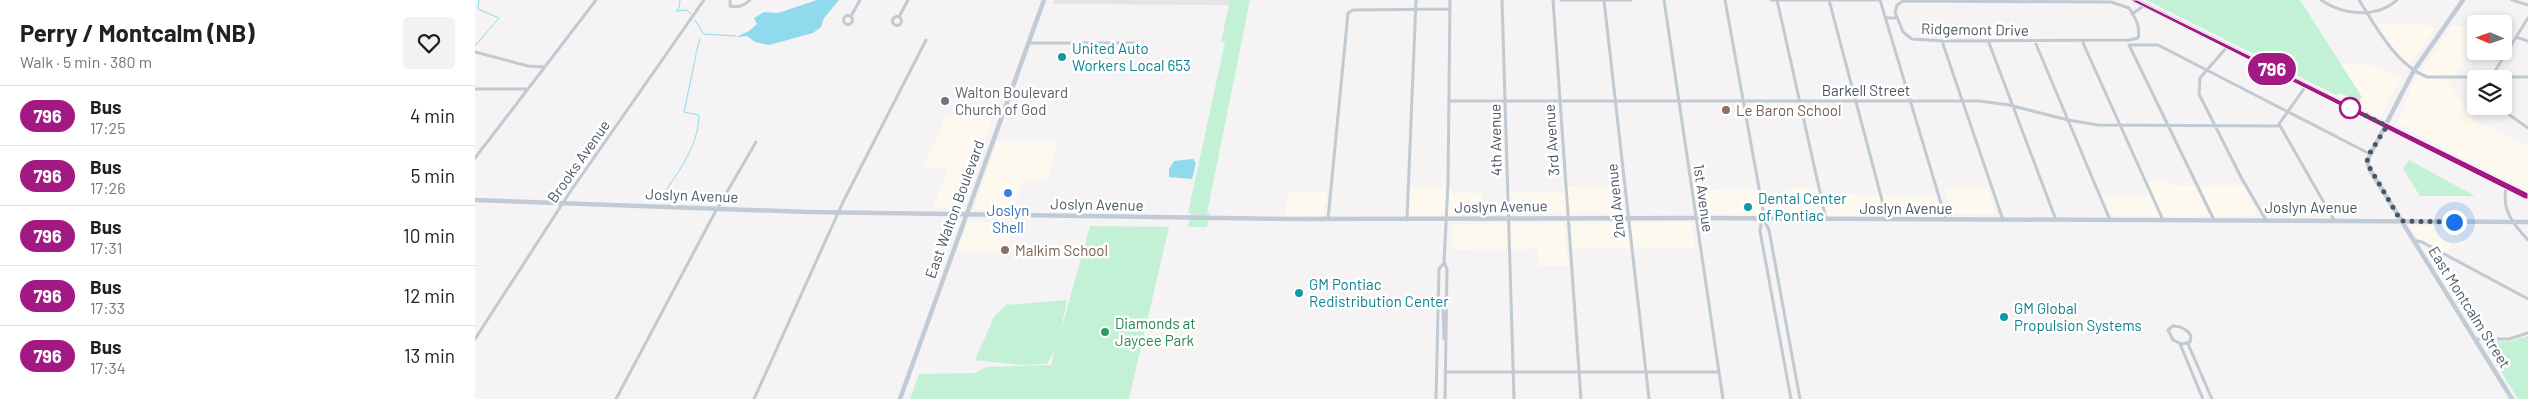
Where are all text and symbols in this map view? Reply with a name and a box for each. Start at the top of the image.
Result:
north arrow [2467,15,2513,60]
map controls [2467,15,2512,115]
button: heart [403,17,455,69]
text: Perry / Montcalm (NB) [20,18,255,47]
street label: Ridgemont Drive [1921,19,2029,39]
place label: United Auto Workers Local 653 [1072,39,1191,74]
marker: United Auto Workers Local 653 [1056,51,1068,63]
text: Walk · 5 min · 380 m [20,52,152,71]
line badge: 796 [2243,53,2301,85]
text: 796 [2258,58,2286,80]
button: layers [2467,70,2512,115]
street label: Barkell Street [1822,81,1910,99]
place label: Walton Boulevard Church of God [955,83,1068,118]
text: Bus [90,95,122,118]
marker: Walton Boulevard Church of God [939,95,951,107]
unlabelled marker [2339,97,2361,119]
place label: Le Baron School [1736,101,1841,119]
street label: 3rd Avenue [1540,103,1562,177]
text: 4 min [410,104,455,127]
street label: 4th Avenue [1485,104,1505,176]
marker: Le Baron School [1720,104,1732,116]
text: 796 [33,105,62,127]
street label: Brooks Avenue [543,116,613,206]
text: 17:25 [90,118,125,137]
street label: East Walton Boulevard [921,138,987,280]
text: Bus [90,155,122,178]
street label: 2nd Avenue [1602,163,1628,239]
street label: 1st Avenue [1690,163,1718,233]
text: 5 min [411,164,455,187]
text: 796 [33,165,62,187]
text: 17:26 [90,178,125,197]
street label: Joslyn Avenue [645,184,739,206]
marker: Joslyn Shell [1002,187,1014,199]
place label: Dental Center of Pontiac [1758,189,1847,224]
street label: Joslyn Avenue [1050,194,1144,214]
street label: Joslyn Avenue [1454,196,1548,216]
street label: Joslyn Avenue [2264,198,2358,216]
street label: Joslyn Avenue [1859,199,1953,217]
place label: Joslyn Shell [987,201,1029,236]
marker: Dental Center of Pontiac [1742,201,1754,213]
your location [2442,210,2467,235]
text: Bus [90,215,122,238]
text: 10 min [403,224,455,247]
text: 796 [33,225,62,247]
text: 17:31 [90,238,122,257]
place label: Malkim School [1015,241,1108,259]
street label: East Montcalm Street [2425,243,2515,371]
marker: Malkim School [999,244,1011,256]
text: Bus [90,275,122,298]
place label: GM Pontiac Redistribution Center [1309,275,1449,310]
text: 12 min [404,284,455,307]
text: 796 [33,285,62,307]
marker: GM Pontiac Redistribution Center [1293,287,1305,299]
text: 17:33 [90,298,125,317]
place label: GM Global Propulsion Systems [2014,299,2142,334]
marker: GM Global Propulsion Systems [1998,311,2010,323]
place label: Diamonds at Jaycee Park [1115,314,1196,349]
marker: Diamonds at Jaycee Park [1099,326,1111,338]
text: Bus [90,335,122,358]
text: 13 min [404,344,455,367]
text: 796 [33,345,62,367]
text: 17:34 [90,358,126,377]

